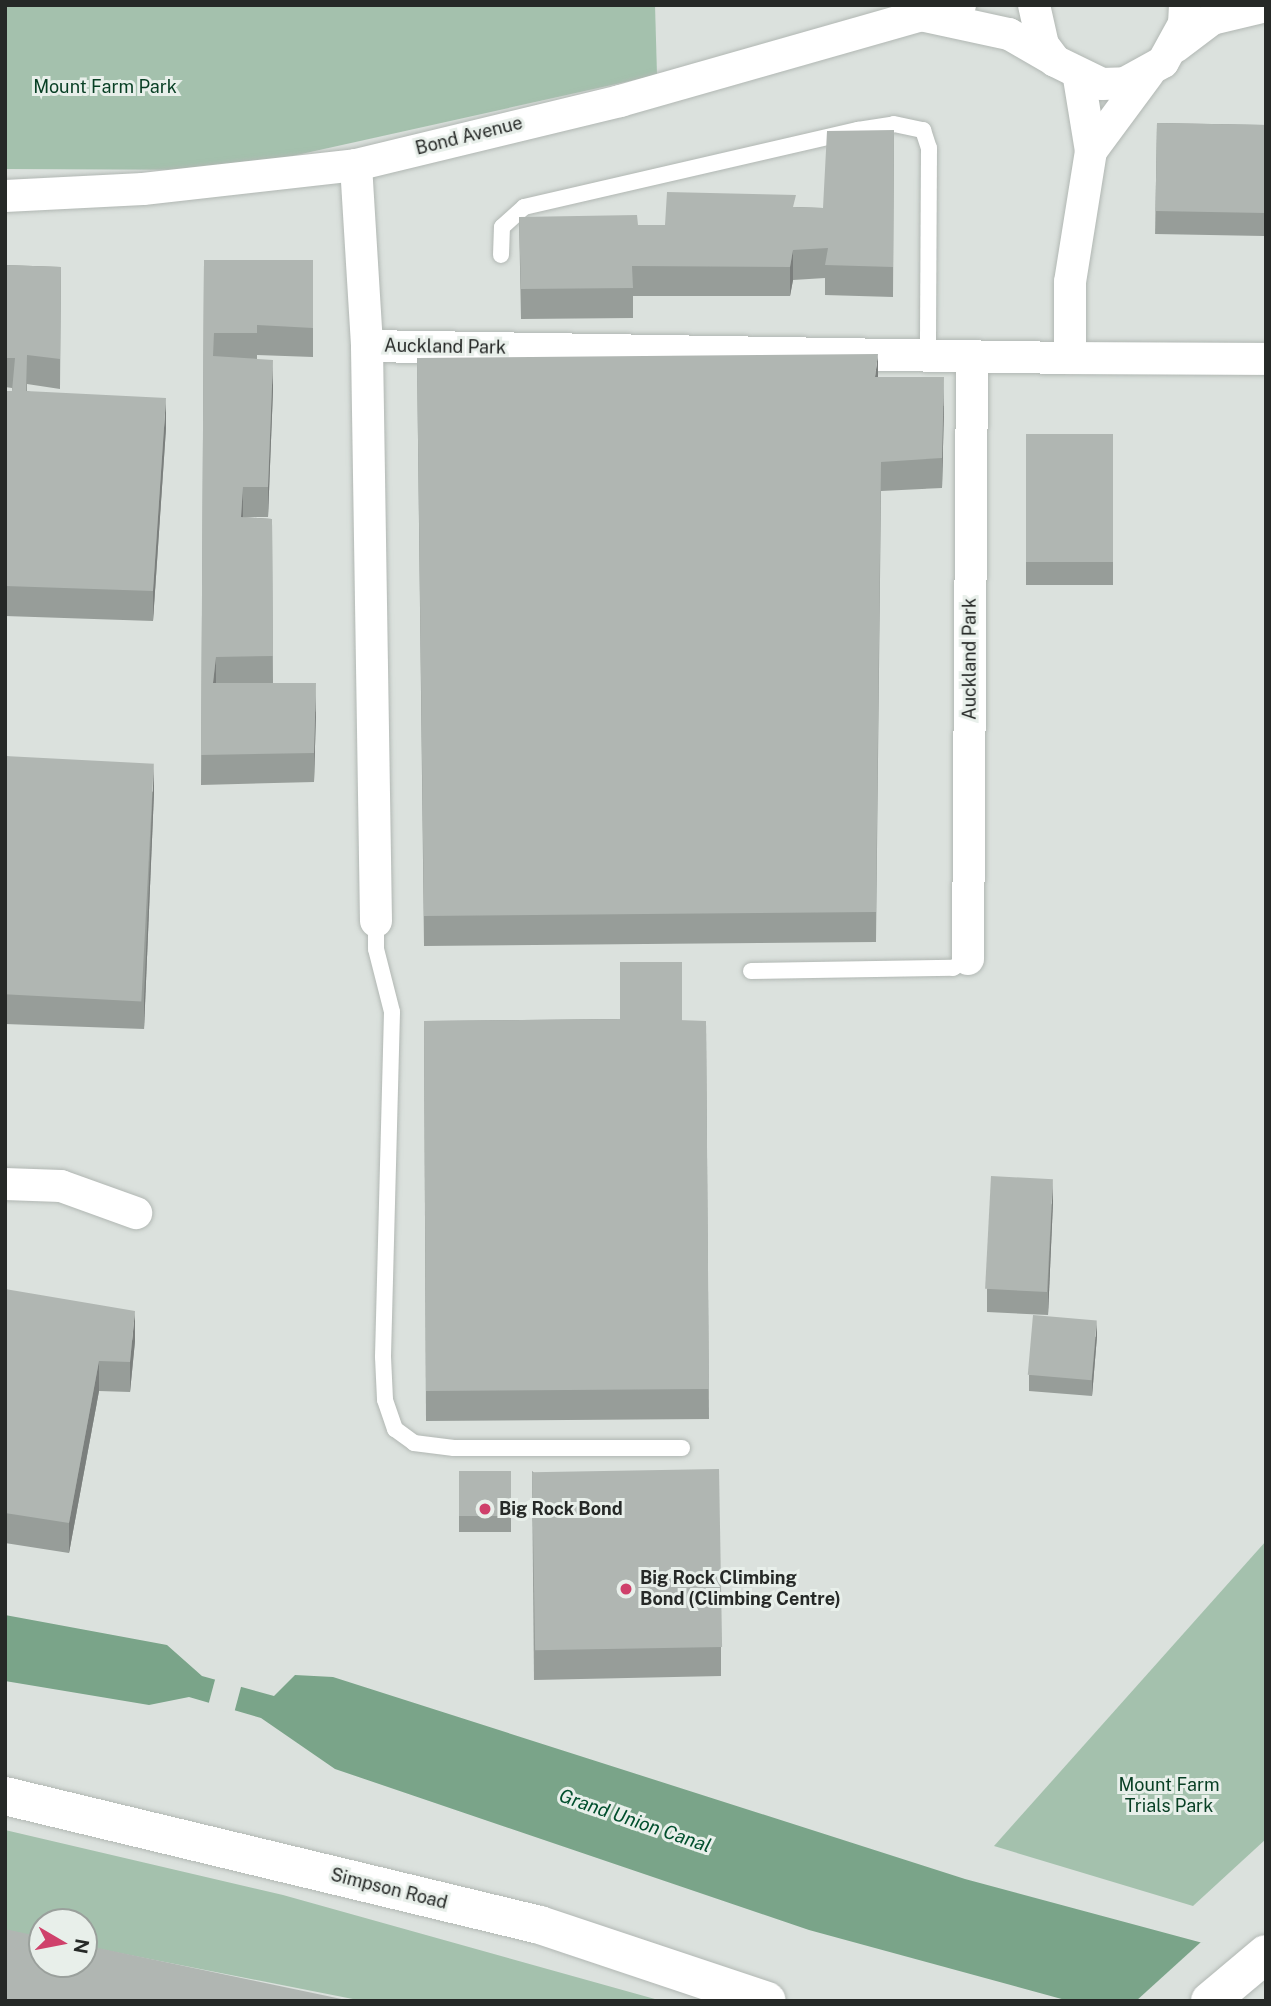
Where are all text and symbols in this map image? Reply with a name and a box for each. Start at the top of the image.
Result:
park label: Mount Farm Park [33,76,177,98]
street label: Bond Avenue [413,112,525,160]
street label: Auckland Park [384,335,506,359]
street label: Auckland Park [959,598,981,720]
place label: Big Rock Bond [499,1498,623,1520]
marker: Big Rock Bond [477,1501,493,1517]
place label: Big Rock Climbing Bond (Climbing Centre) [640,1568,841,1610]
marker: Big Rock Climbing Bond (Climbing Centre) [618,1581,634,1597]
park label: Mount Farm Trials Park [1119,1775,1219,1817]
water label: Grand Union Canal [556,1784,714,1858]
street label: Simpson Road [328,1864,450,1914]
north arrow [28,1908,98,1978]
text: N [70,1937,94,1956]

